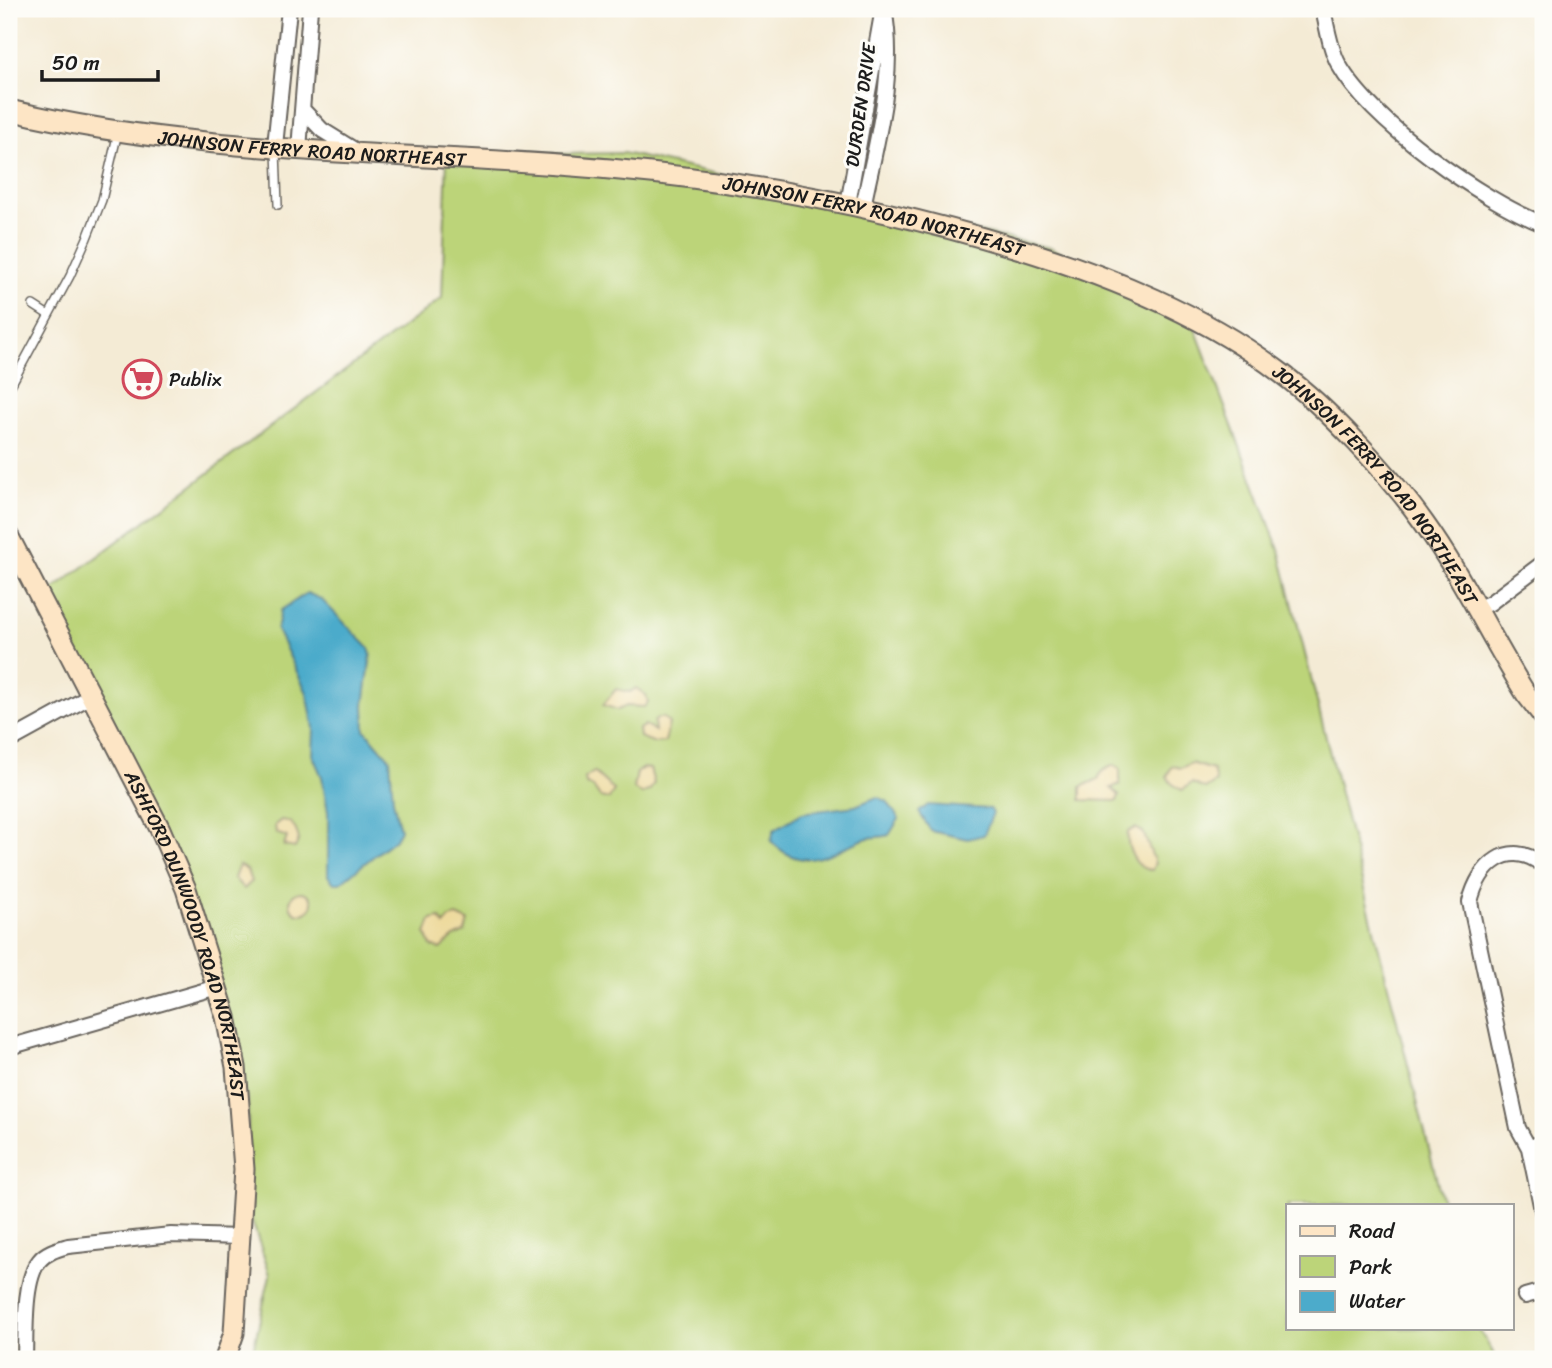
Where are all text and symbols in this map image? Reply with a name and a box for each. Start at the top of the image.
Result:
scale bar [42,38,158,82]
street label: DURDEN DRIVE [835,40,886,169]
text: 50 m [52,44,100,82]
street label: JOHNSON FERRY ROAD NORTHEAST [155,121,468,176]
street label: JOHNSON FERRY ROAD NORTHEAST [720,166,1029,267]
street label: JOHNSON FERRY ROAD NORTHEAST [1265,356,1488,612]
supermarket icon: Publix [121,358,163,400]
place label: Publix [169,363,222,396]
street label: ASHFORD DUNWOODY ROAD NORTHEAST [115,763,255,1103]
legend [1286,1204,1514,1330]
text: Road [1349,1212,1396,1250]
text: Park [1349,1248,1392,1286]
text: Water [1349,1282,1406,1320]

